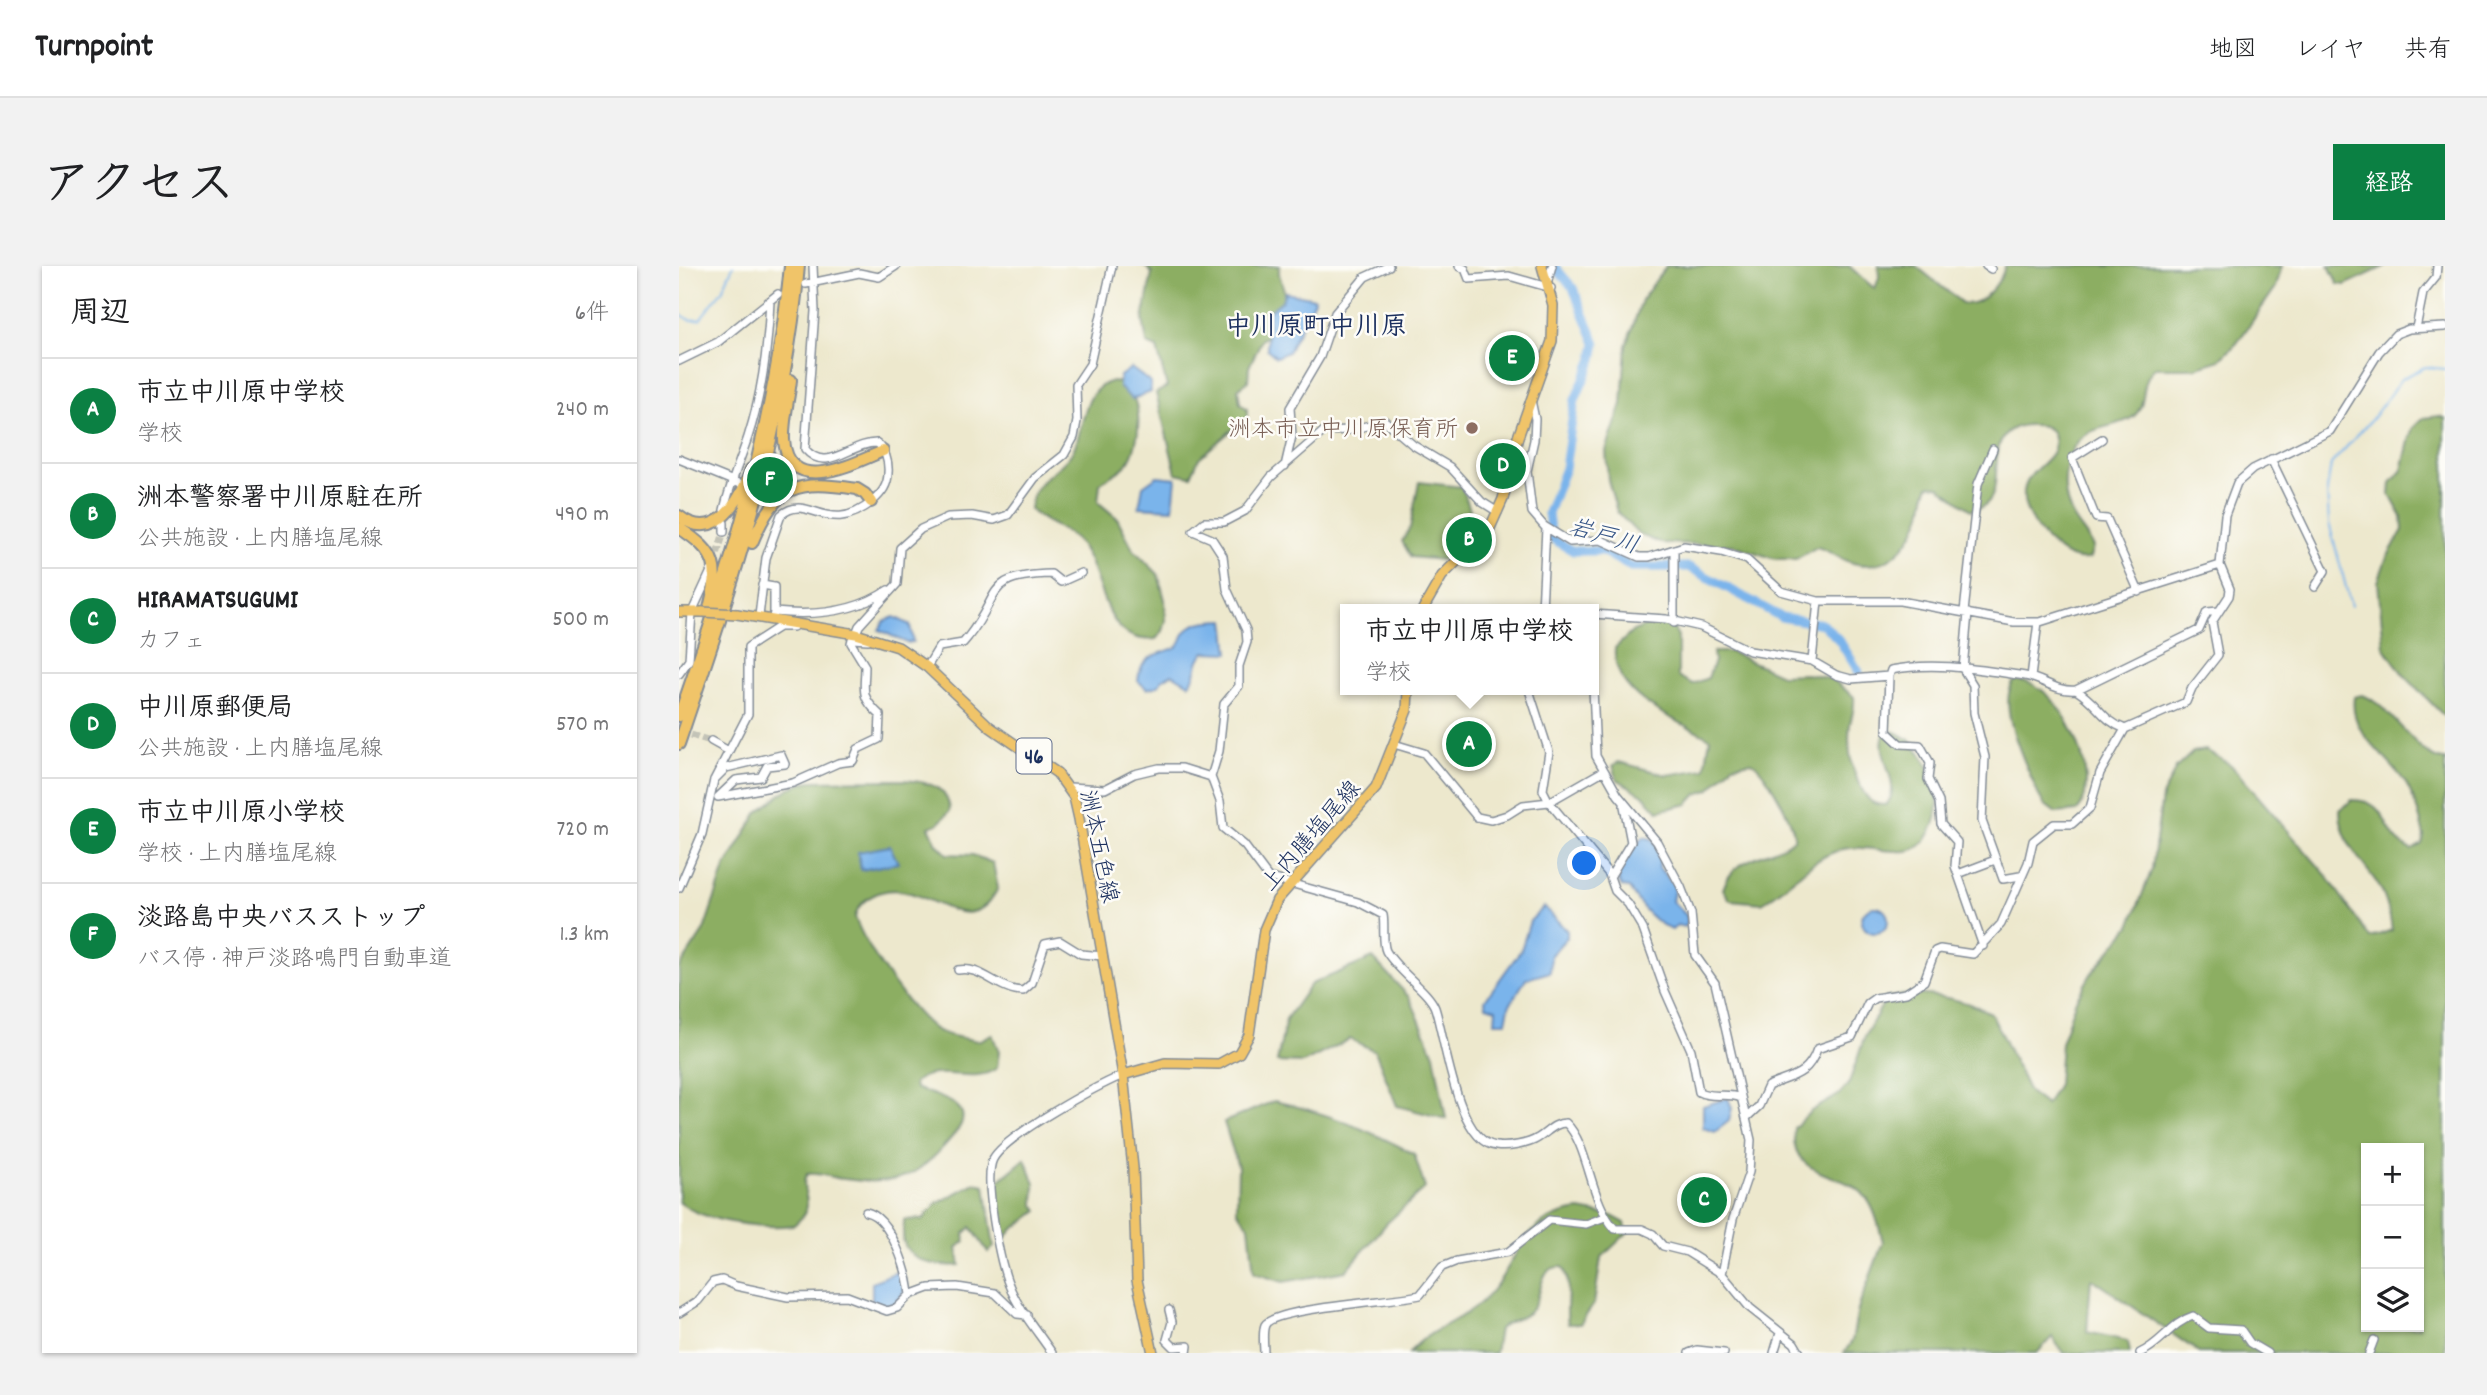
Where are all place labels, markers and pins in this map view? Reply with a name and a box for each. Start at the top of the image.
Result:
pin: E [1489,332,1535,384]
place label: 洲本市立中川原保育所 [1228,415,1458,448]
marker: 洲本市立中川原保育所 [1464,420,1480,436]
pin: D [1480,440,1526,492]
pin: F [747,454,793,506]
pin: B [1446,514,1492,566]
pin: A [1446,718,1492,770]
pin: C [1681,1174,1727,1226]

